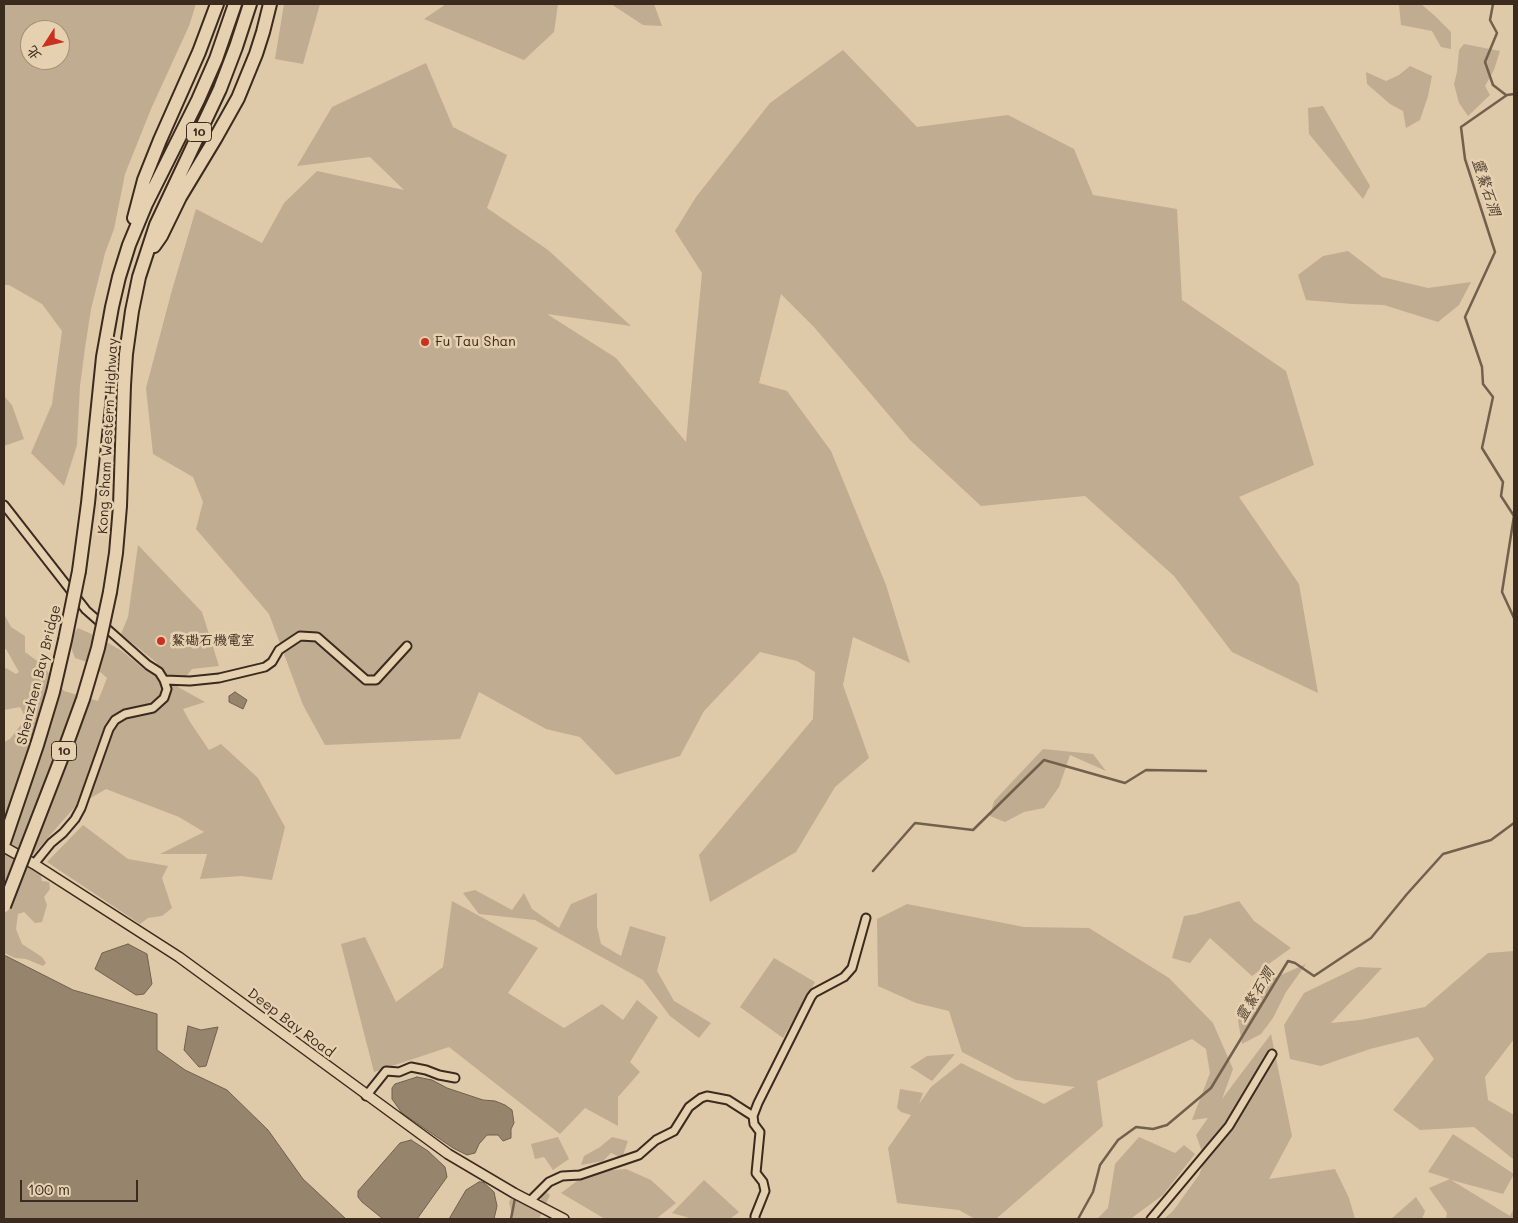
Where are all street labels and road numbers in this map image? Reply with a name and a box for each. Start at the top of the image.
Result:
road number: 10 [186,122,212,142]
street label: Kong Sham Western Highway [94,338,122,534]
street label: Shenzhen Bay Bridge [13,603,65,747]
road number: 10 [52,741,76,760]
street label: Deep Bay Road [244,985,338,1061]

